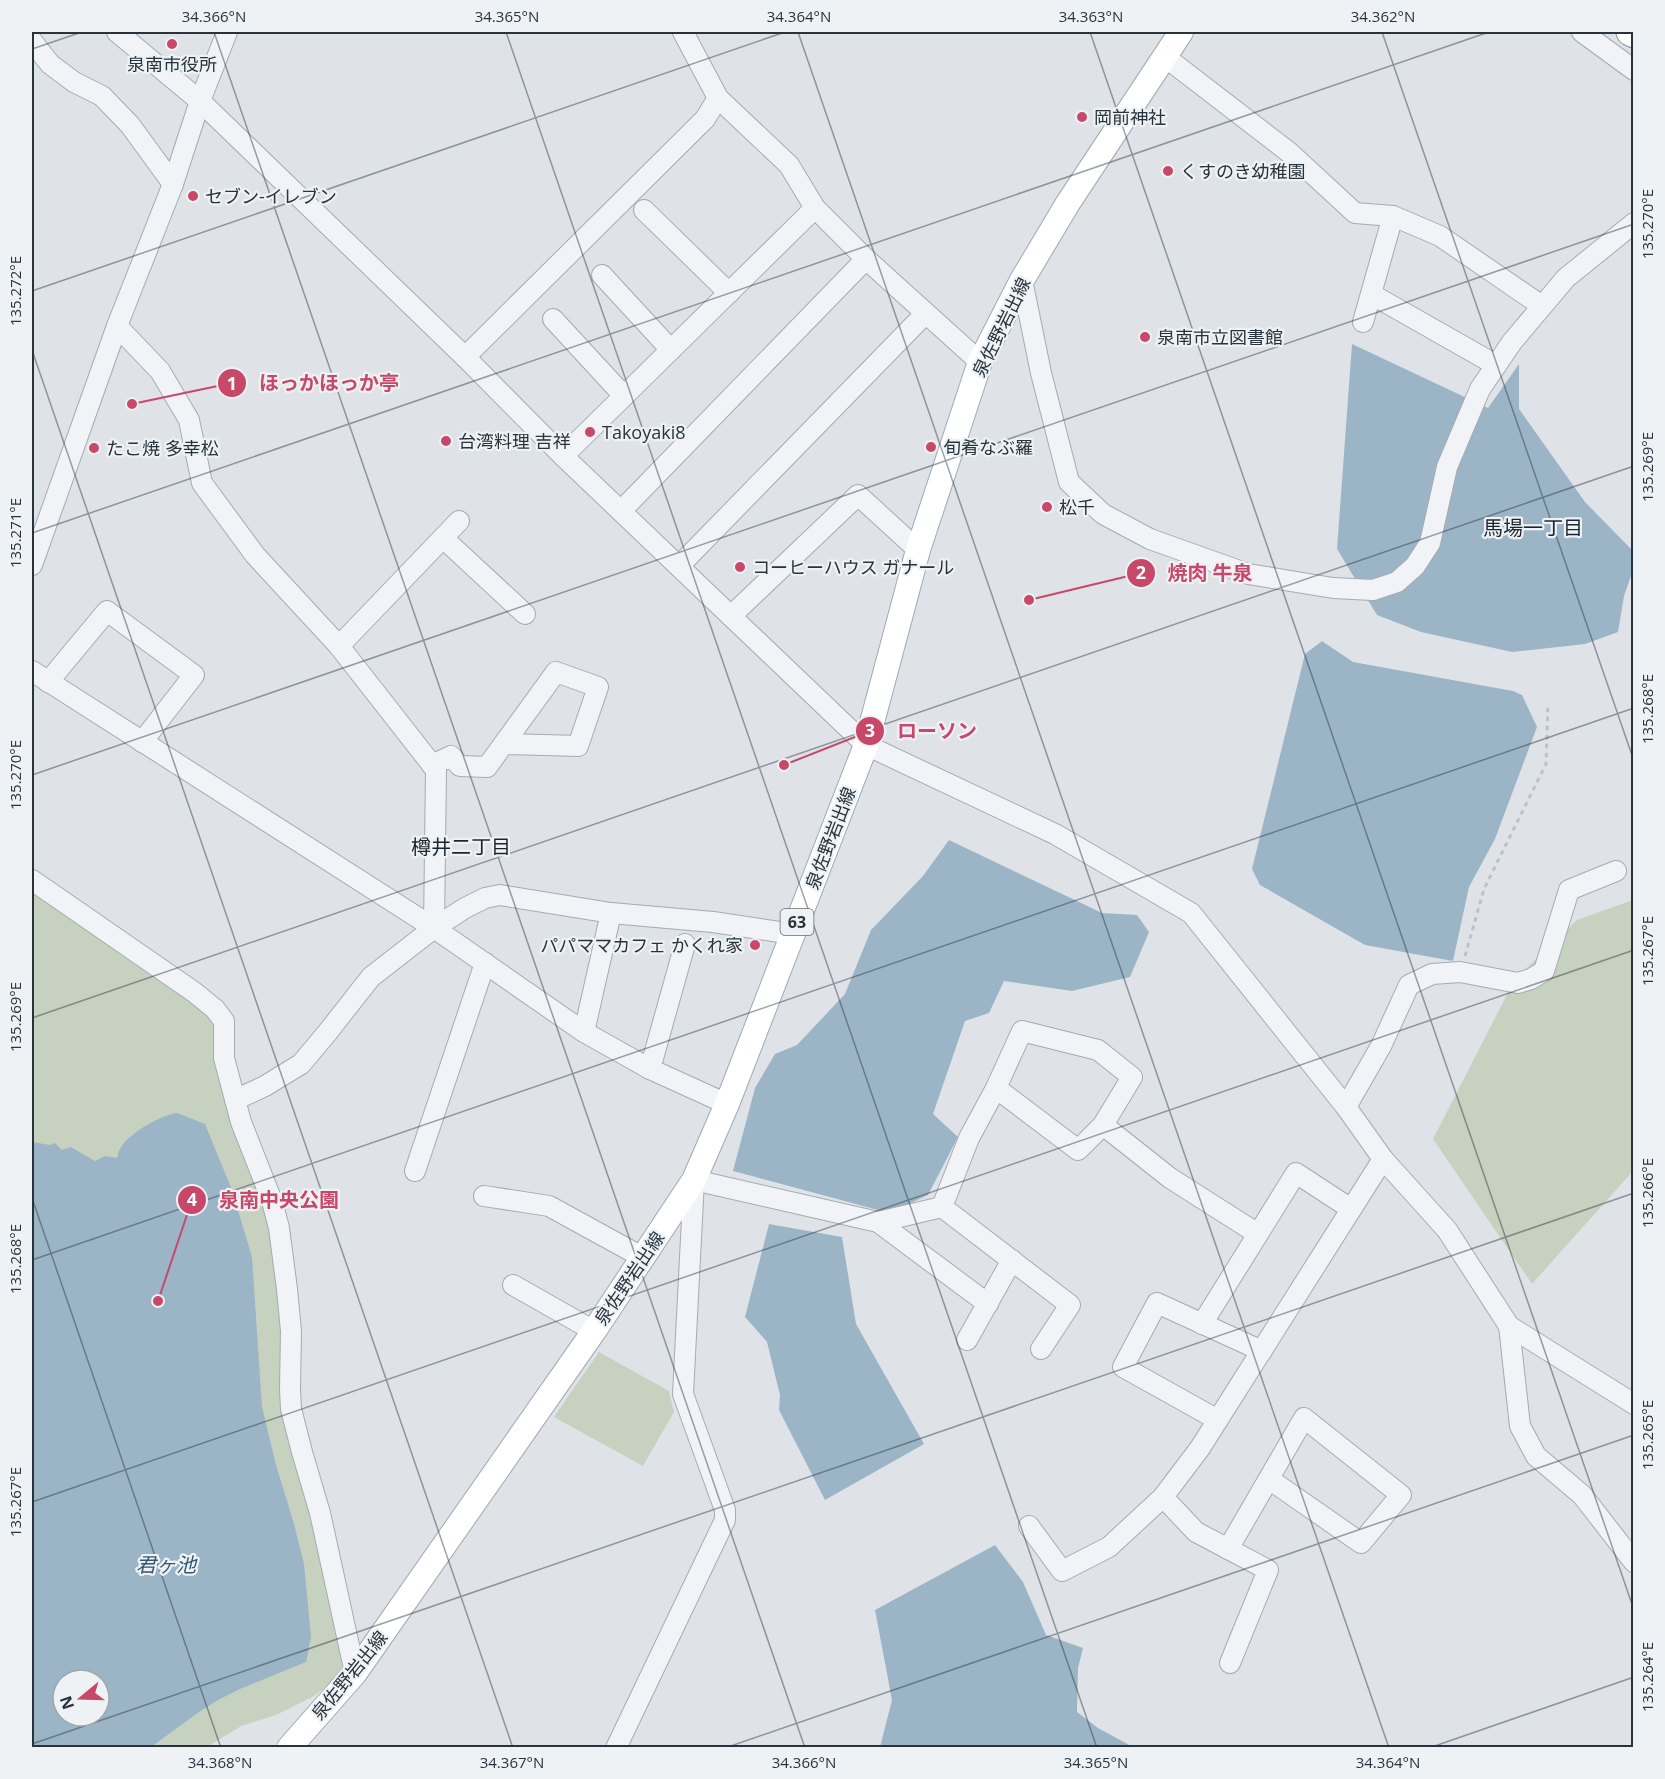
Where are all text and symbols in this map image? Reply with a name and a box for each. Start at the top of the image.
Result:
text: 34.366°N [182,6,246,26]
text: 34.365°N [475,6,539,26]
text: 34.364°N [767,6,831,26]
text: 34.363°N [1059,6,1123,26]
text: 34.362°N [1351,6,1415,26]
marker: 泉南市役所 [165,37,179,51]
place label: 泉南市役所 [127,52,217,76]
place label: 岡前神社 [1094,105,1166,129]
marker: 岡前神社 [1075,110,1089,124]
place label: くすのき幼稚園 [1180,159,1305,183]
marker: くすのき幼稚園 [1161,164,1175,178]
place label: セブン-イレブン [205,184,337,208]
marker: セブン-イレブン [186,189,200,203]
text: 135.270°E [1637,189,1657,259]
text: 135.272°E [5,256,25,326]
street label: 泉佐野岩出線 [967,273,1035,381]
place label: 泉南市立図書館 [1157,325,1283,349]
marker: 泉南市立図書館 [1138,330,1152,344]
callout: ほっかほっか亭 [217,364,411,402]
text: ほっかほっか亭 [259,369,399,396]
text: 1 [227,371,237,395]
place label: Takoyaki8 [602,420,686,444]
marker: Takoyaki8 [583,425,597,439]
place label: 台湾料理 吉祥 [458,429,571,453]
text: 135.269°E [1637,432,1657,502]
marker: 台湾料理 吉祥 [439,434,453,448]
place label: 旬肴なぶ羅 [943,435,1033,459]
place label: たこ焼 多幸松 [106,436,219,460]
marker: 旬肴なぶ羅 [924,440,938,454]
marker: たこ焼 多幸松 [87,441,101,455]
place label: 松千 [1059,495,1095,519]
text: 135.271°E [5,498,25,568]
marker: 松千 [1040,500,1054,514]
district label: 馬場一丁目 [1483,514,1583,541]
callout: 焼肉 牛泉 [1126,554,1265,592]
place label: コーヒーハウス ガナール [752,555,954,579]
text: 焼肉 牛泉 [1167,559,1253,586]
marker: コーヒーハウス ガナール [733,560,747,574]
text: 2 [1136,560,1146,584]
text: 135.268°E [1637,674,1657,744]
callout: ローソン [855,712,989,750]
text: ローソン [897,717,977,744]
text: 3 [865,718,875,742]
text: 135.270°E [5,740,25,810]
street label: 泉佐野岩出線 [799,783,861,893]
district label: 樽井二丁目 [411,833,511,860]
road number: 63 [780,909,814,935]
text: 135.267°E [1637,916,1657,986]
place label: パパママカフェ かくれ家 [540,933,743,957]
marker: パパママカフェ かくれ家 [748,938,762,952]
text: 135.269°E [5,982,25,1052]
text: 135.266°E [1637,1158,1657,1228]
callout: 泉南中央公園 [177,1181,351,1219]
text: 泉南中央公園 [219,1186,339,1213]
text: 4 [187,1187,197,1211]
text: 135.268°E [5,1224,25,1294]
street label: 泉佐野岩出線 [589,1227,669,1329]
text: 135.265°E [1637,1400,1657,1470]
text: 135.267°E [5,1467,25,1537]
water label: 君ヶ池 [136,1551,198,1578]
street label: 泉佐野岩出線 [306,1625,392,1725]
text: 135.264°E [1637,1642,1657,1712]
north arrow [51,1668,111,1728]
text: N [54,1693,79,1713]
text: 34.368°N [188,1752,252,1772]
text: 34.367°N [480,1752,544,1772]
text: 34.366°N [772,1752,836,1772]
text: 34.365°N [1064,1752,1128,1772]
text: 34.364°N [1356,1752,1420,1772]

